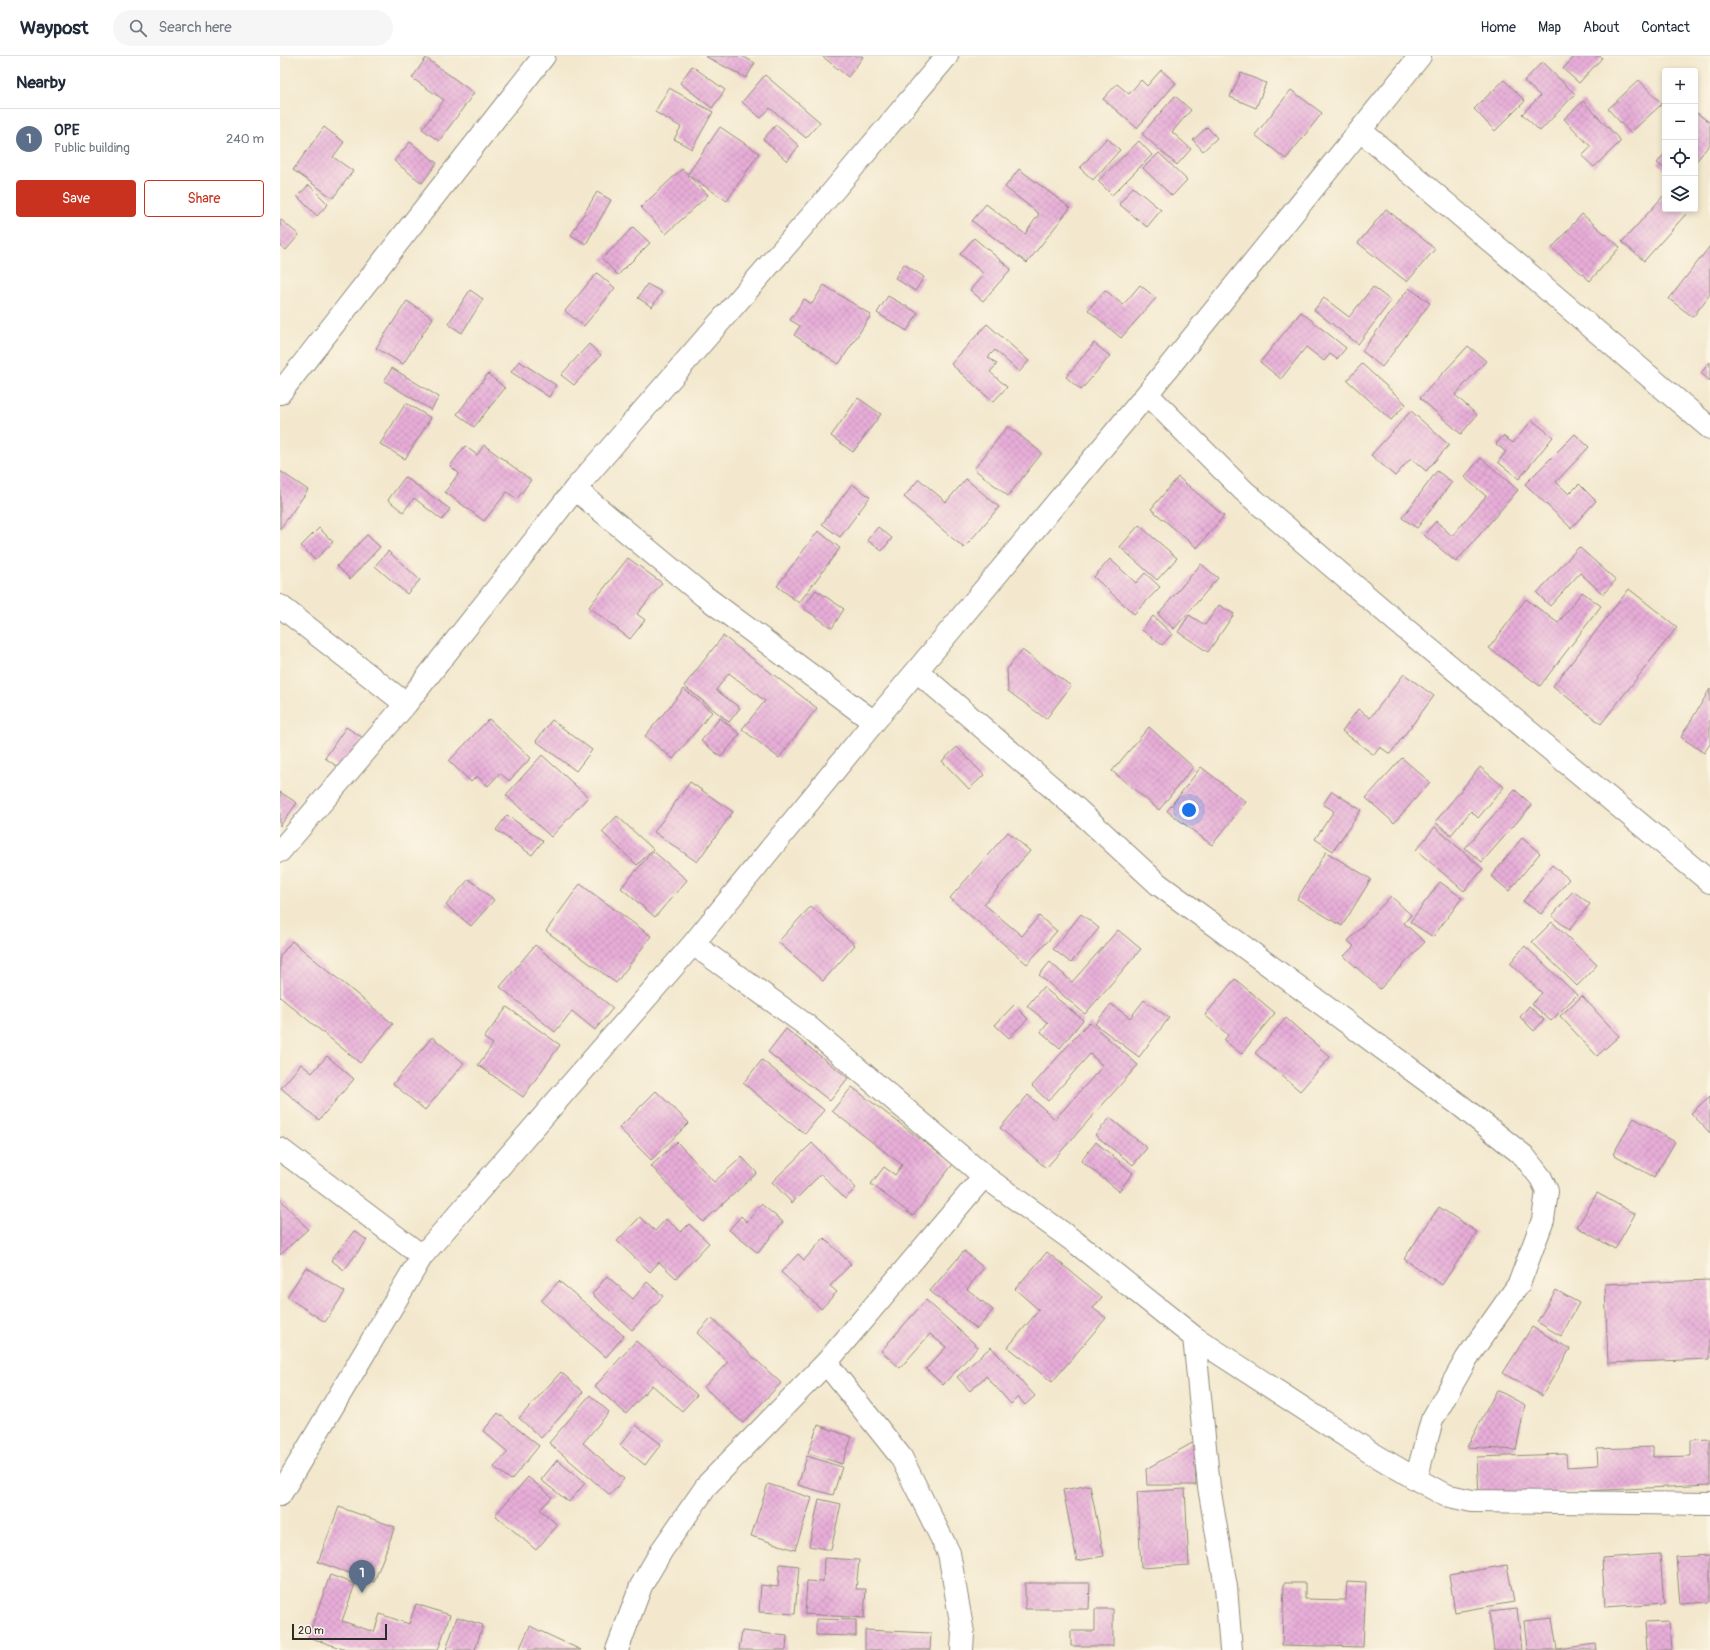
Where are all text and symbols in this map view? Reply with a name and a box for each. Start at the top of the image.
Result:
search box [113,10,393,46]
text: Waypost [20,16,89,40]
icon: search [127,17,149,39]
text: Search here [159,18,232,37]
text: Home [1481,19,1516,36]
text: Map [1538,19,1561,36]
text: About [1583,19,1619,36]
text: Contact [1641,19,1690,36]
map controls [1662,68,1698,212]
button: + [1662,68,1698,104]
text: Nearby [16,72,65,93]
button: − [1662,104,1698,140]
text: OPE [54,121,80,140]
text: 1 [26,131,32,147]
text: 240 m [226,131,264,147]
text: Public building [54,140,130,156]
button: locate [1662,140,1698,176]
button: layers [1662,176,1698,212]
button: Save [16,180,136,217]
button: Share [144,180,264,217]
your location [1179,800,1199,820]
pin: 1 [349,1560,375,1593]
scale bar [292,1622,387,1641]
text: 20 m [298,1624,324,1637]

